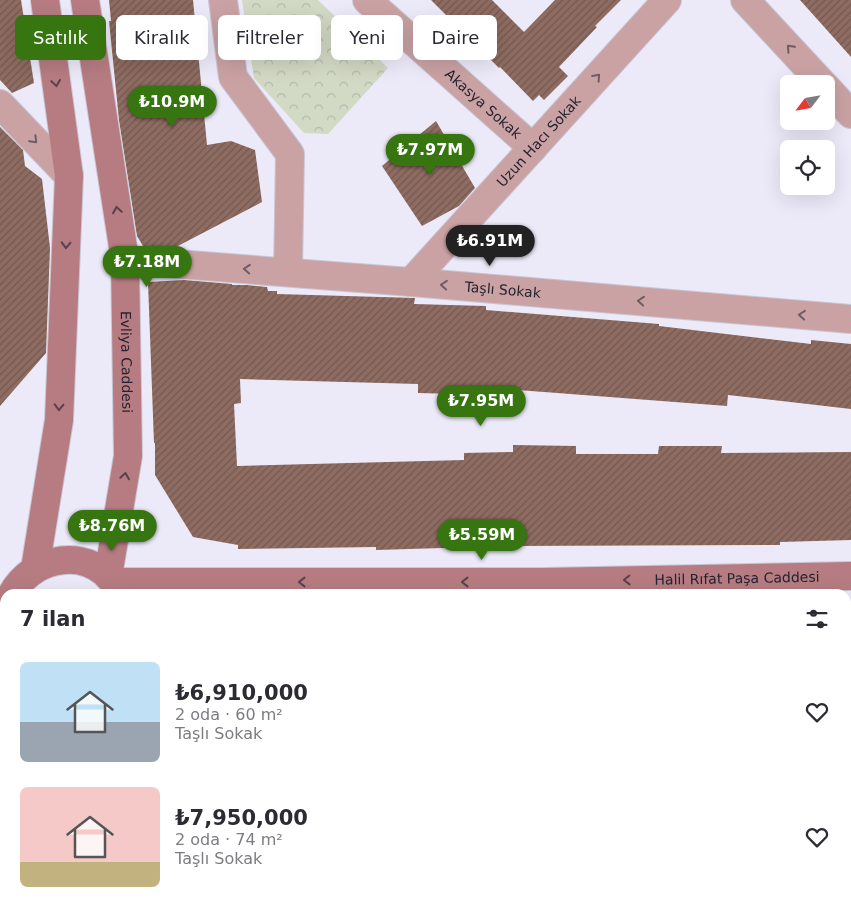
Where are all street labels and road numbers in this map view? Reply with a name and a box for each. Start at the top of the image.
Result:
street label: Akasya Sokak [442,66,526,143]
street label: Uzun Hacı Sokak [493,92,585,190]
street label: Taşlı Sokak [463,278,542,301]
street label: Evliya Caddesi [118,311,135,413]
street label: Halil Rıfat Paşa Caddesi [654,569,820,588]

